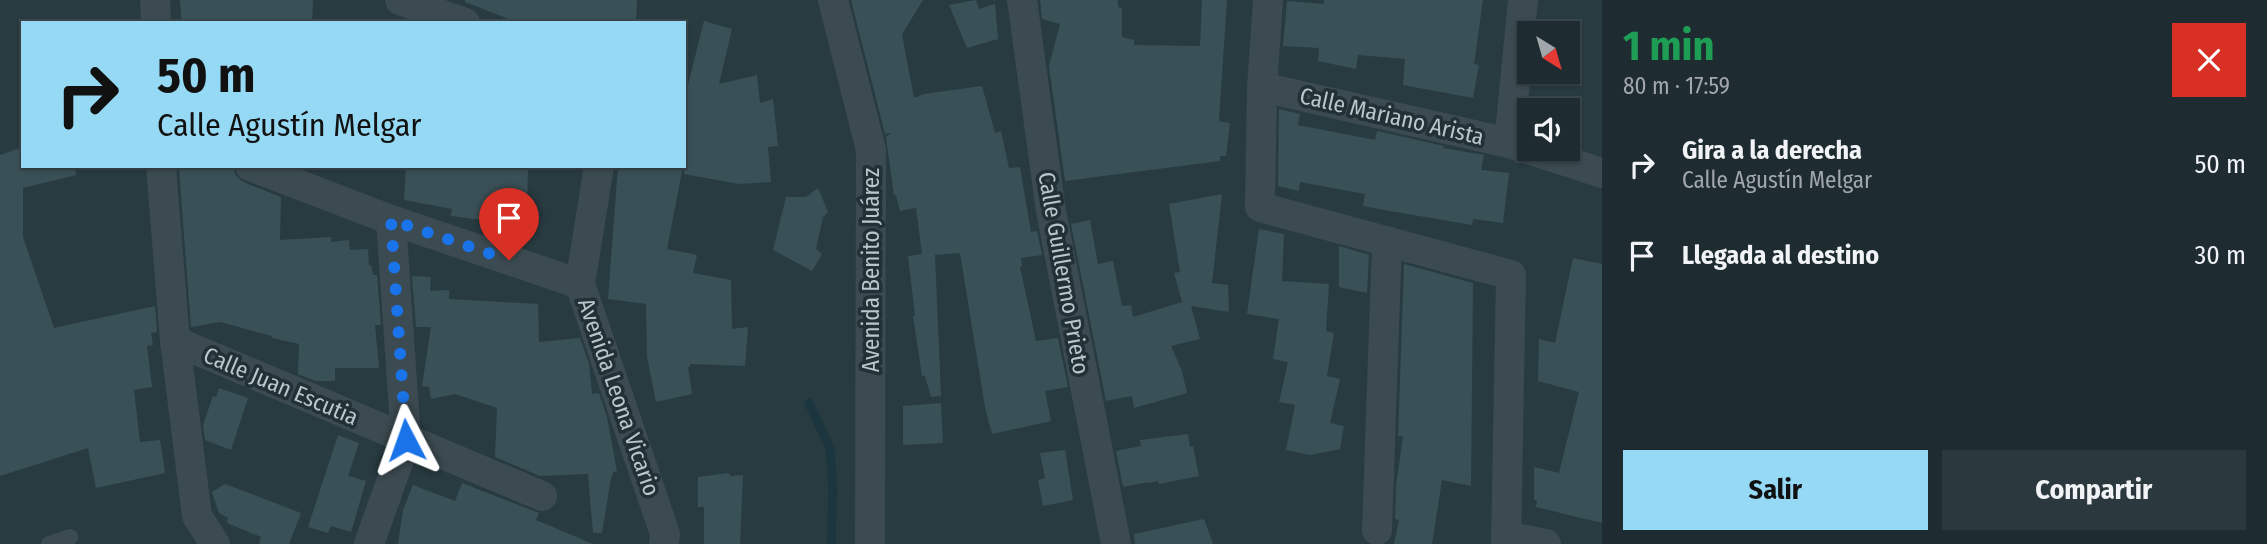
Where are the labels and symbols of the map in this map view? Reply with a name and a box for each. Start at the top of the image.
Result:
north arrow [1517,21,1580,84]
street label: Calle Mariano Arista [1297,81,1487,151]
street label: Avenida Benito Juárez [857,168,885,372]
street label: Calle Guillermo Prieto [1032,170,1096,376]
pin [479,188,539,260]
street label: Avenida Leona Vicario [572,295,666,499]
street label: Calle Juan Escutia [200,341,362,431]
position arrow [369,403,443,477]

